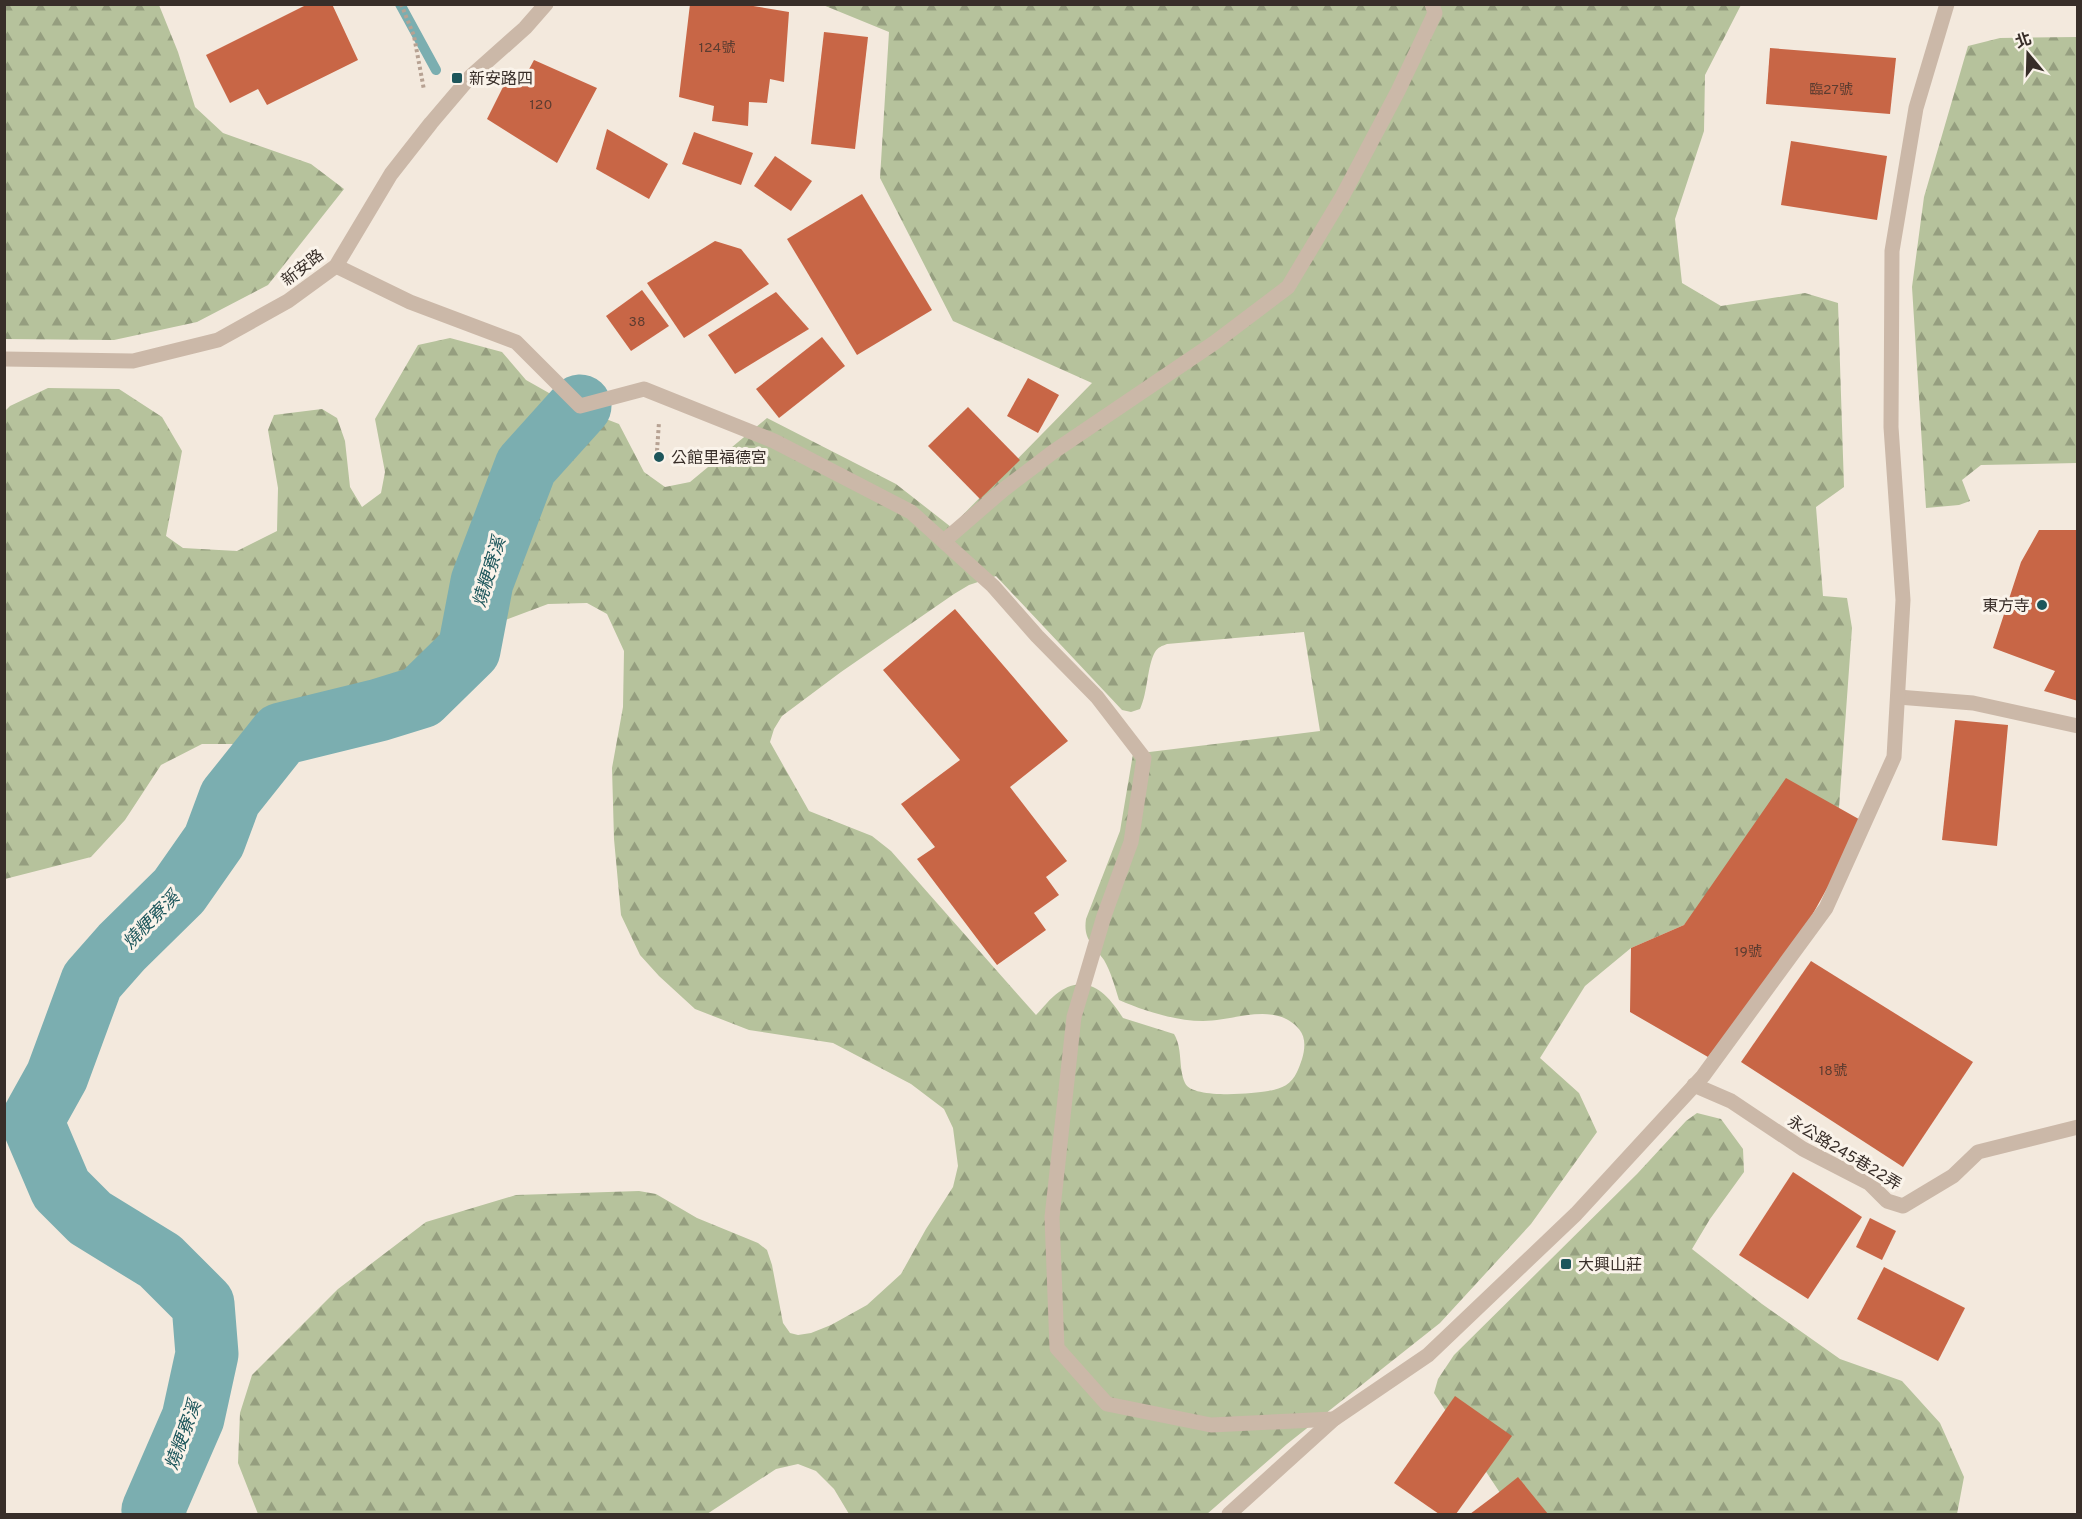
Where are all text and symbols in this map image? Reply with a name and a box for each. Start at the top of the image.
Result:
north arrow [1998,24,2058,84]
text: 北 [2013,30,2035,54]
house number: 124號 [699,40,735,57]
place label: 新安路四 [469,70,533,90]
marker: 新安路四 [450,71,464,85]
house number: 臨27號 [1809,82,1853,99]
house number: 120 [530,97,552,114]
street label: 新安路 [278,246,328,291]
house number: 38 [629,314,645,331]
place label: 公館里福德宮 [671,449,767,469]
marker: 公館里福德宮 [652,450,666,464]
water label: 燒粳寮溪 [469,532,513,610]
place label: 東方寺 [1982,597,2030,617]
marker: 東方寺 [2035,598,2049,612]
water label: 燒粳寮溪 [119,885,187,955]
house number: 19號 [1734,944,1762,961]
house number: 18號 [1819,1063,1847,1080]
street label: 永公路245巷22弄 [1783,1112,1904,1196]
place label: 大興山莊 [1578,1256,1642,1276]
marker: 大興山莊 [1559,1257,1573,1271]
water label: 燒粳寮溪 [161,1395,209,1473]

